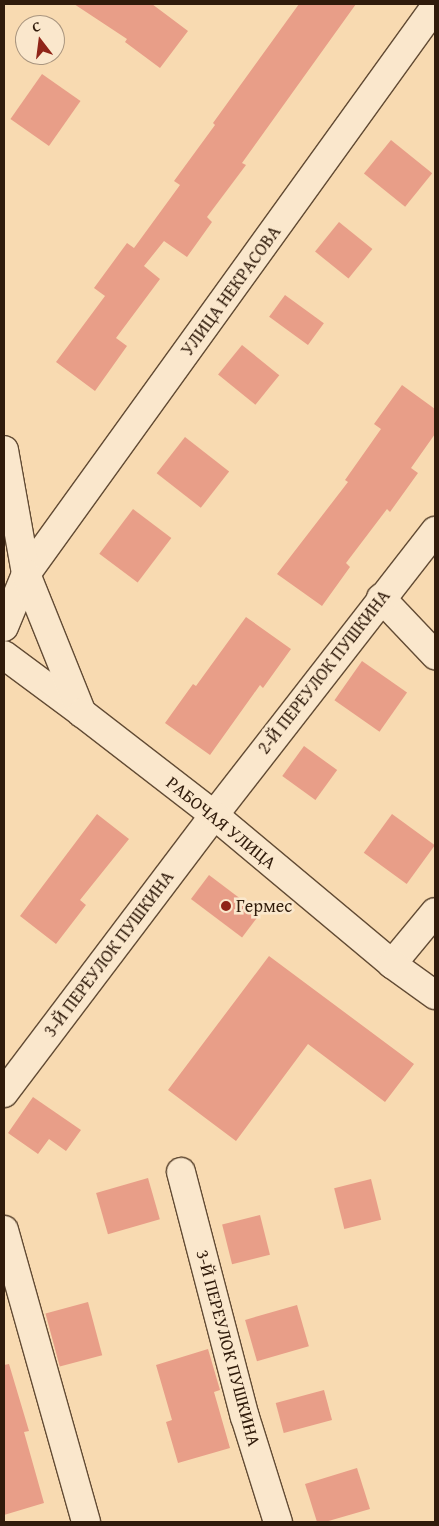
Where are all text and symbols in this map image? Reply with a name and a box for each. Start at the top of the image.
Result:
north arrow [15,15,65,65]
text: С [30,16,43,37]
street label: УЛИЦА НЕКРАСОВА [177,222,285,360]
street label: 2-Й ПЕРЕУЛОК ПУШКИНА [253,586,395,758]
street label: РАБОЧАЯ УЛИЦА [162,772,280,874]
street label: 3-Й ПЕРЕУЛОК ПУШКИНА [39,867,179,1041]
place label: Гермес [236,895,292,917]
marker: Гермес [220,900,232,912]
street label: 3-Й ПЕРЕУЛОК ПУШКИНА [191,1247,265,1449]

